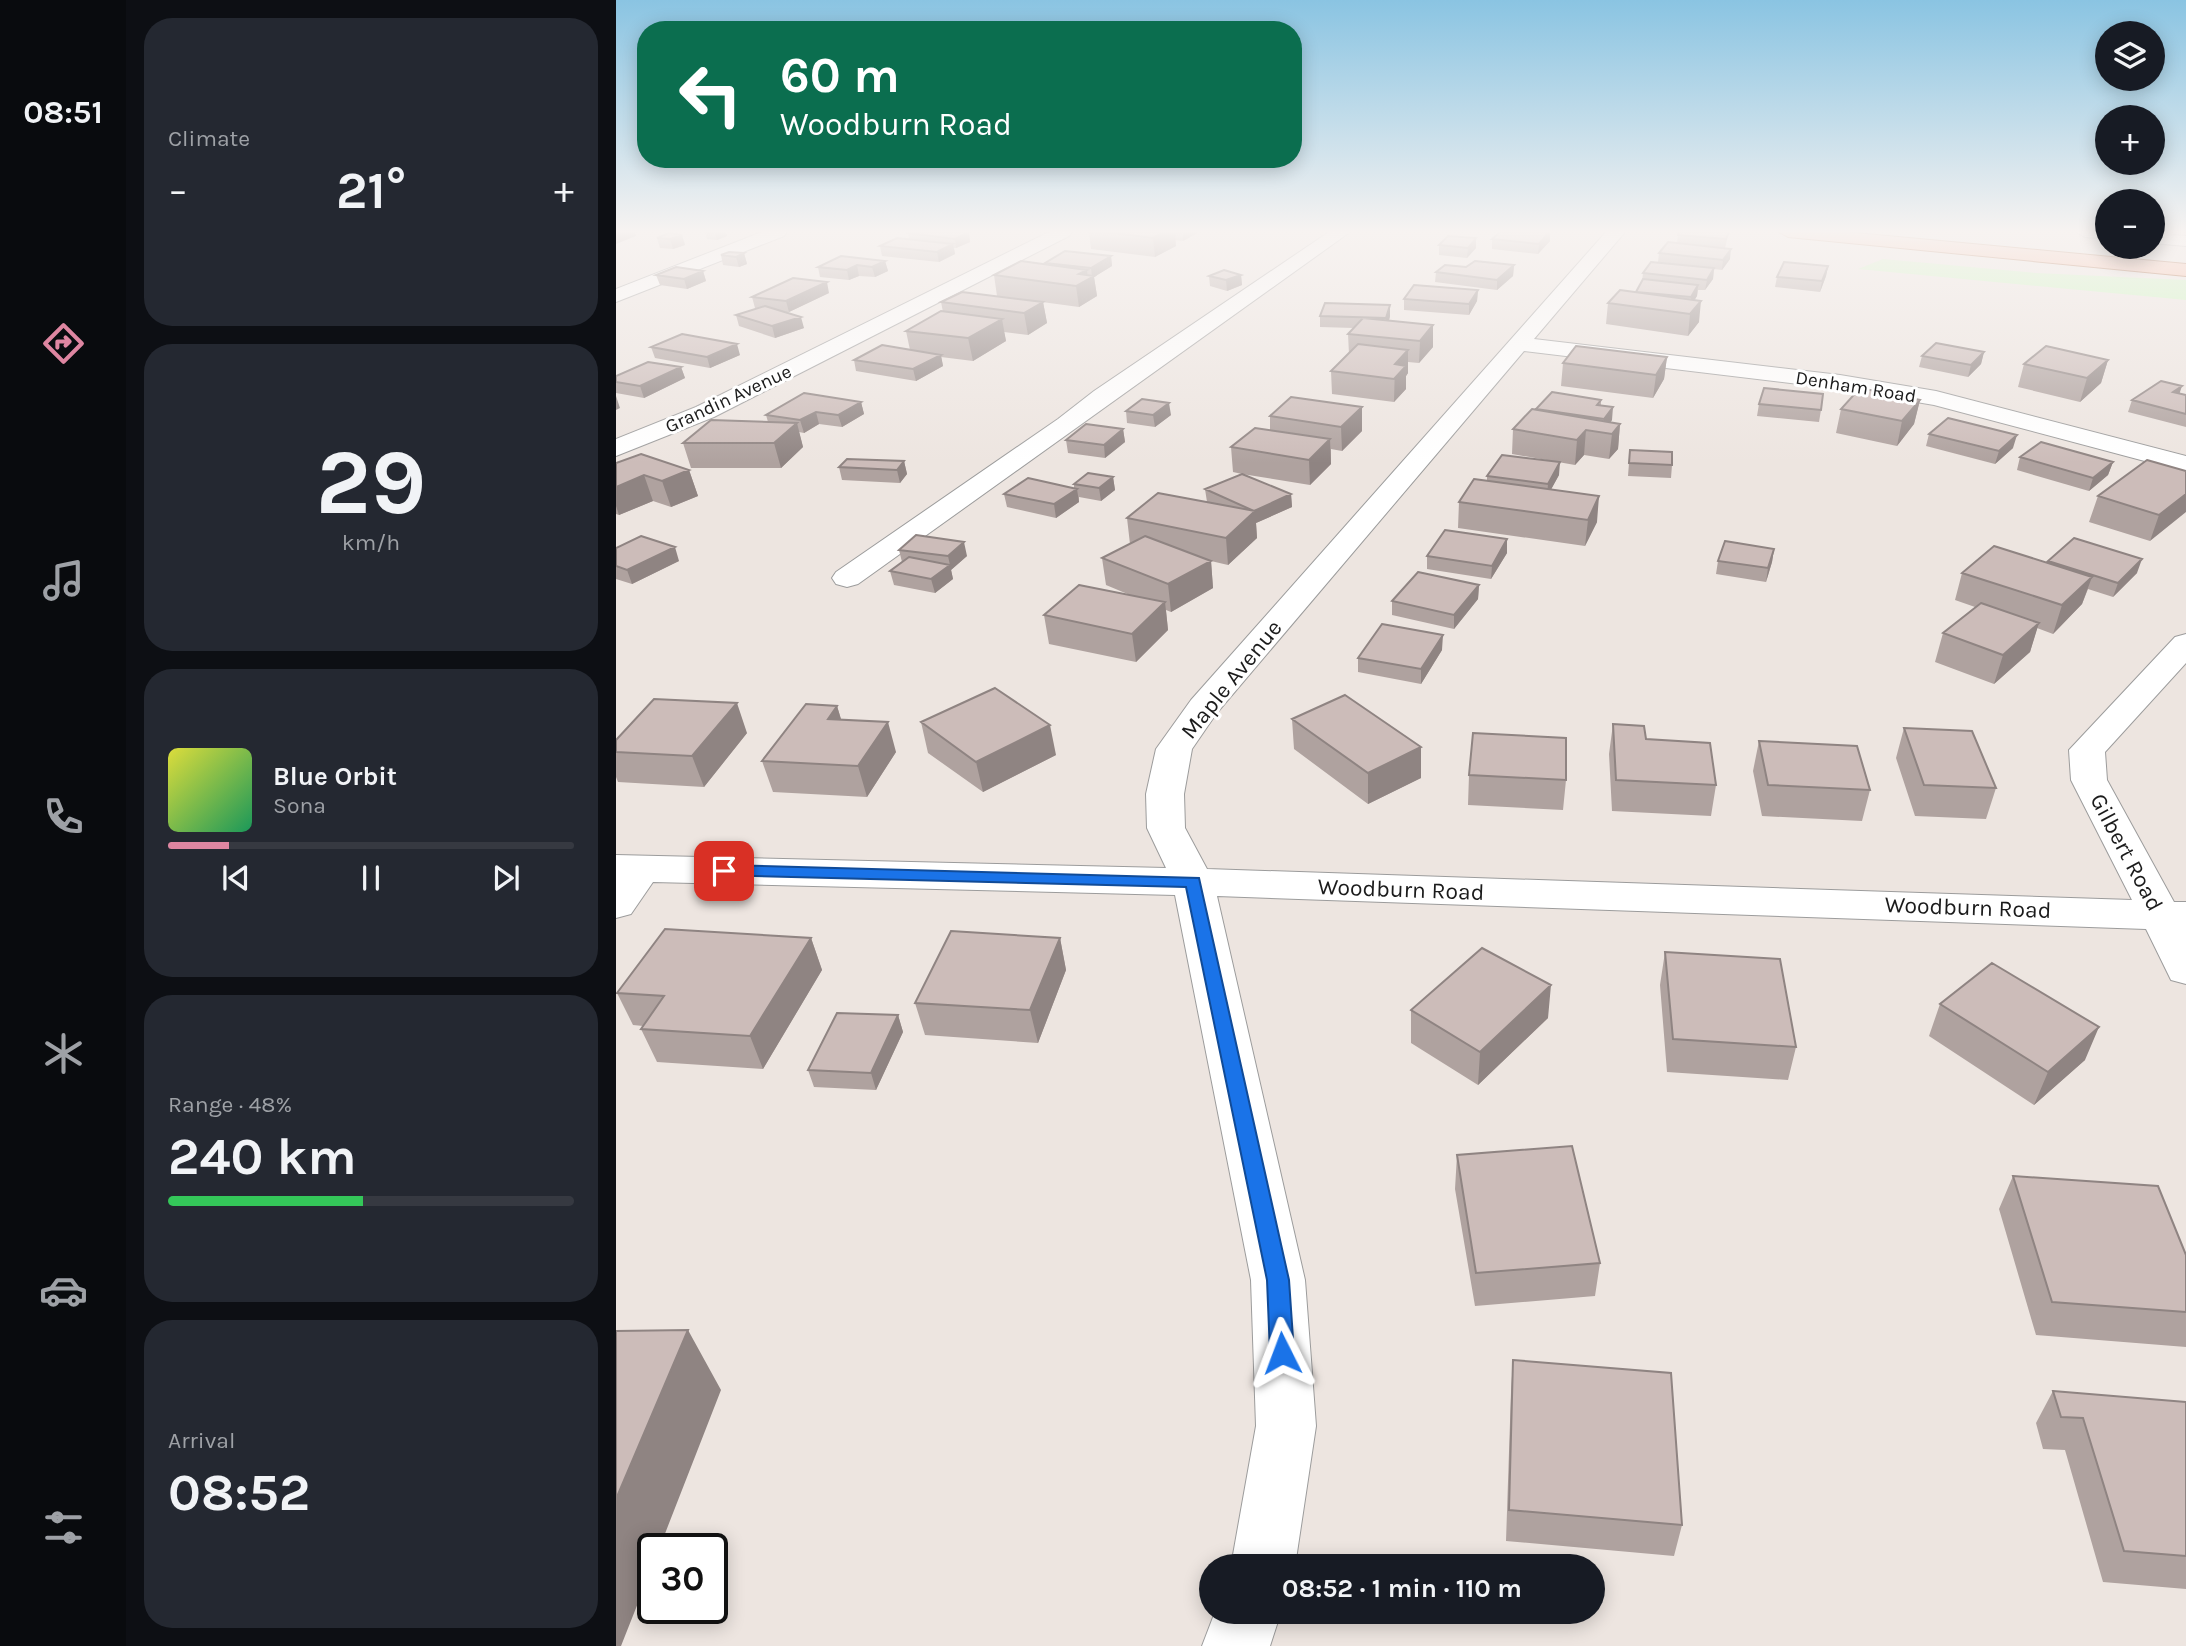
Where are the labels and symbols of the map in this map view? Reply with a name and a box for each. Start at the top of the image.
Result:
street label: Grandin Avenue [662,360,795,438]
street label: Denham Road [1794,367,1918,407]
street label: Maple Avenue [1175,614,1288,744]
street label: Gilbert Road [2084,789,2169,915]
pin [694,841,754,901]
street label: Woodburn Road [1317,873,1485,906]
street label: Woodburn Road [1884,891,2052,924]
position arrow [1245,1316,1319,1390]
speed limit sign: 30 [637,1533,728,1624]

